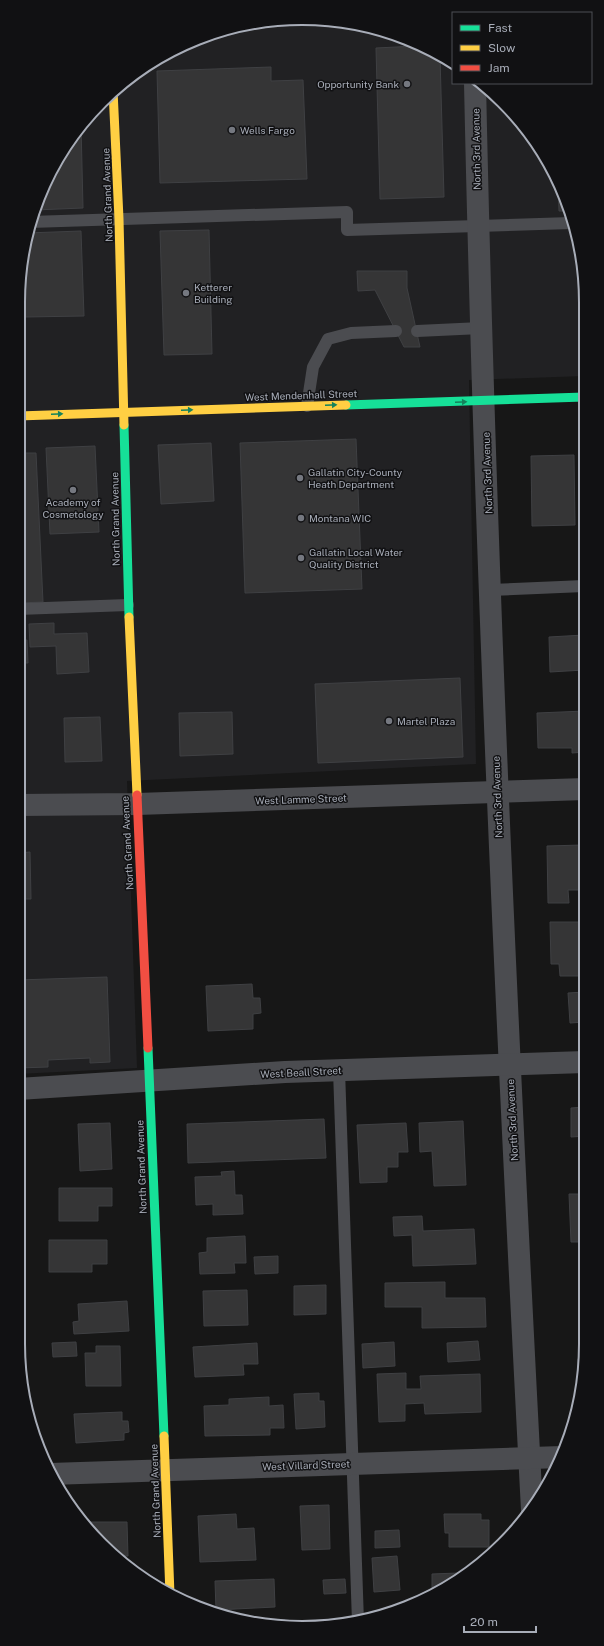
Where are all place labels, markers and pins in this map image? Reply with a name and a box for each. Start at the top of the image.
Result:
place label: Opportunity Bank [317,78,399,90]
marker: Opportunity Bank [402,79,412,89]
place label: Wells Fargo [240,124,295,136]
marker: Wells Fargo [227,125,237,135]
place label: Ketterer Building [194,281,232,305]
marker: Ketterer Building [181,288,191,298]
place label: Gallatin City-County Heath Department [308,466,403,490]
marker: Gallatin City-County Heath Department [295,473,305,483]
marker: Academy of Cosmetology [68,485,78,495]
place label: Academy of Cosmetology [42,496,104,520]
place label: Montana WIC [309,512,371,524]
marker: Montana WIC [296,513,306,523]
place label: Gallatin Local Water Quality District [309,546,403,570]
marker: Gallatin Local Water Quality District [296,553,306,563]
place label: Martel Plaza [397,715,455,727]
marker: Martel Plaza [384,716,394,726]

